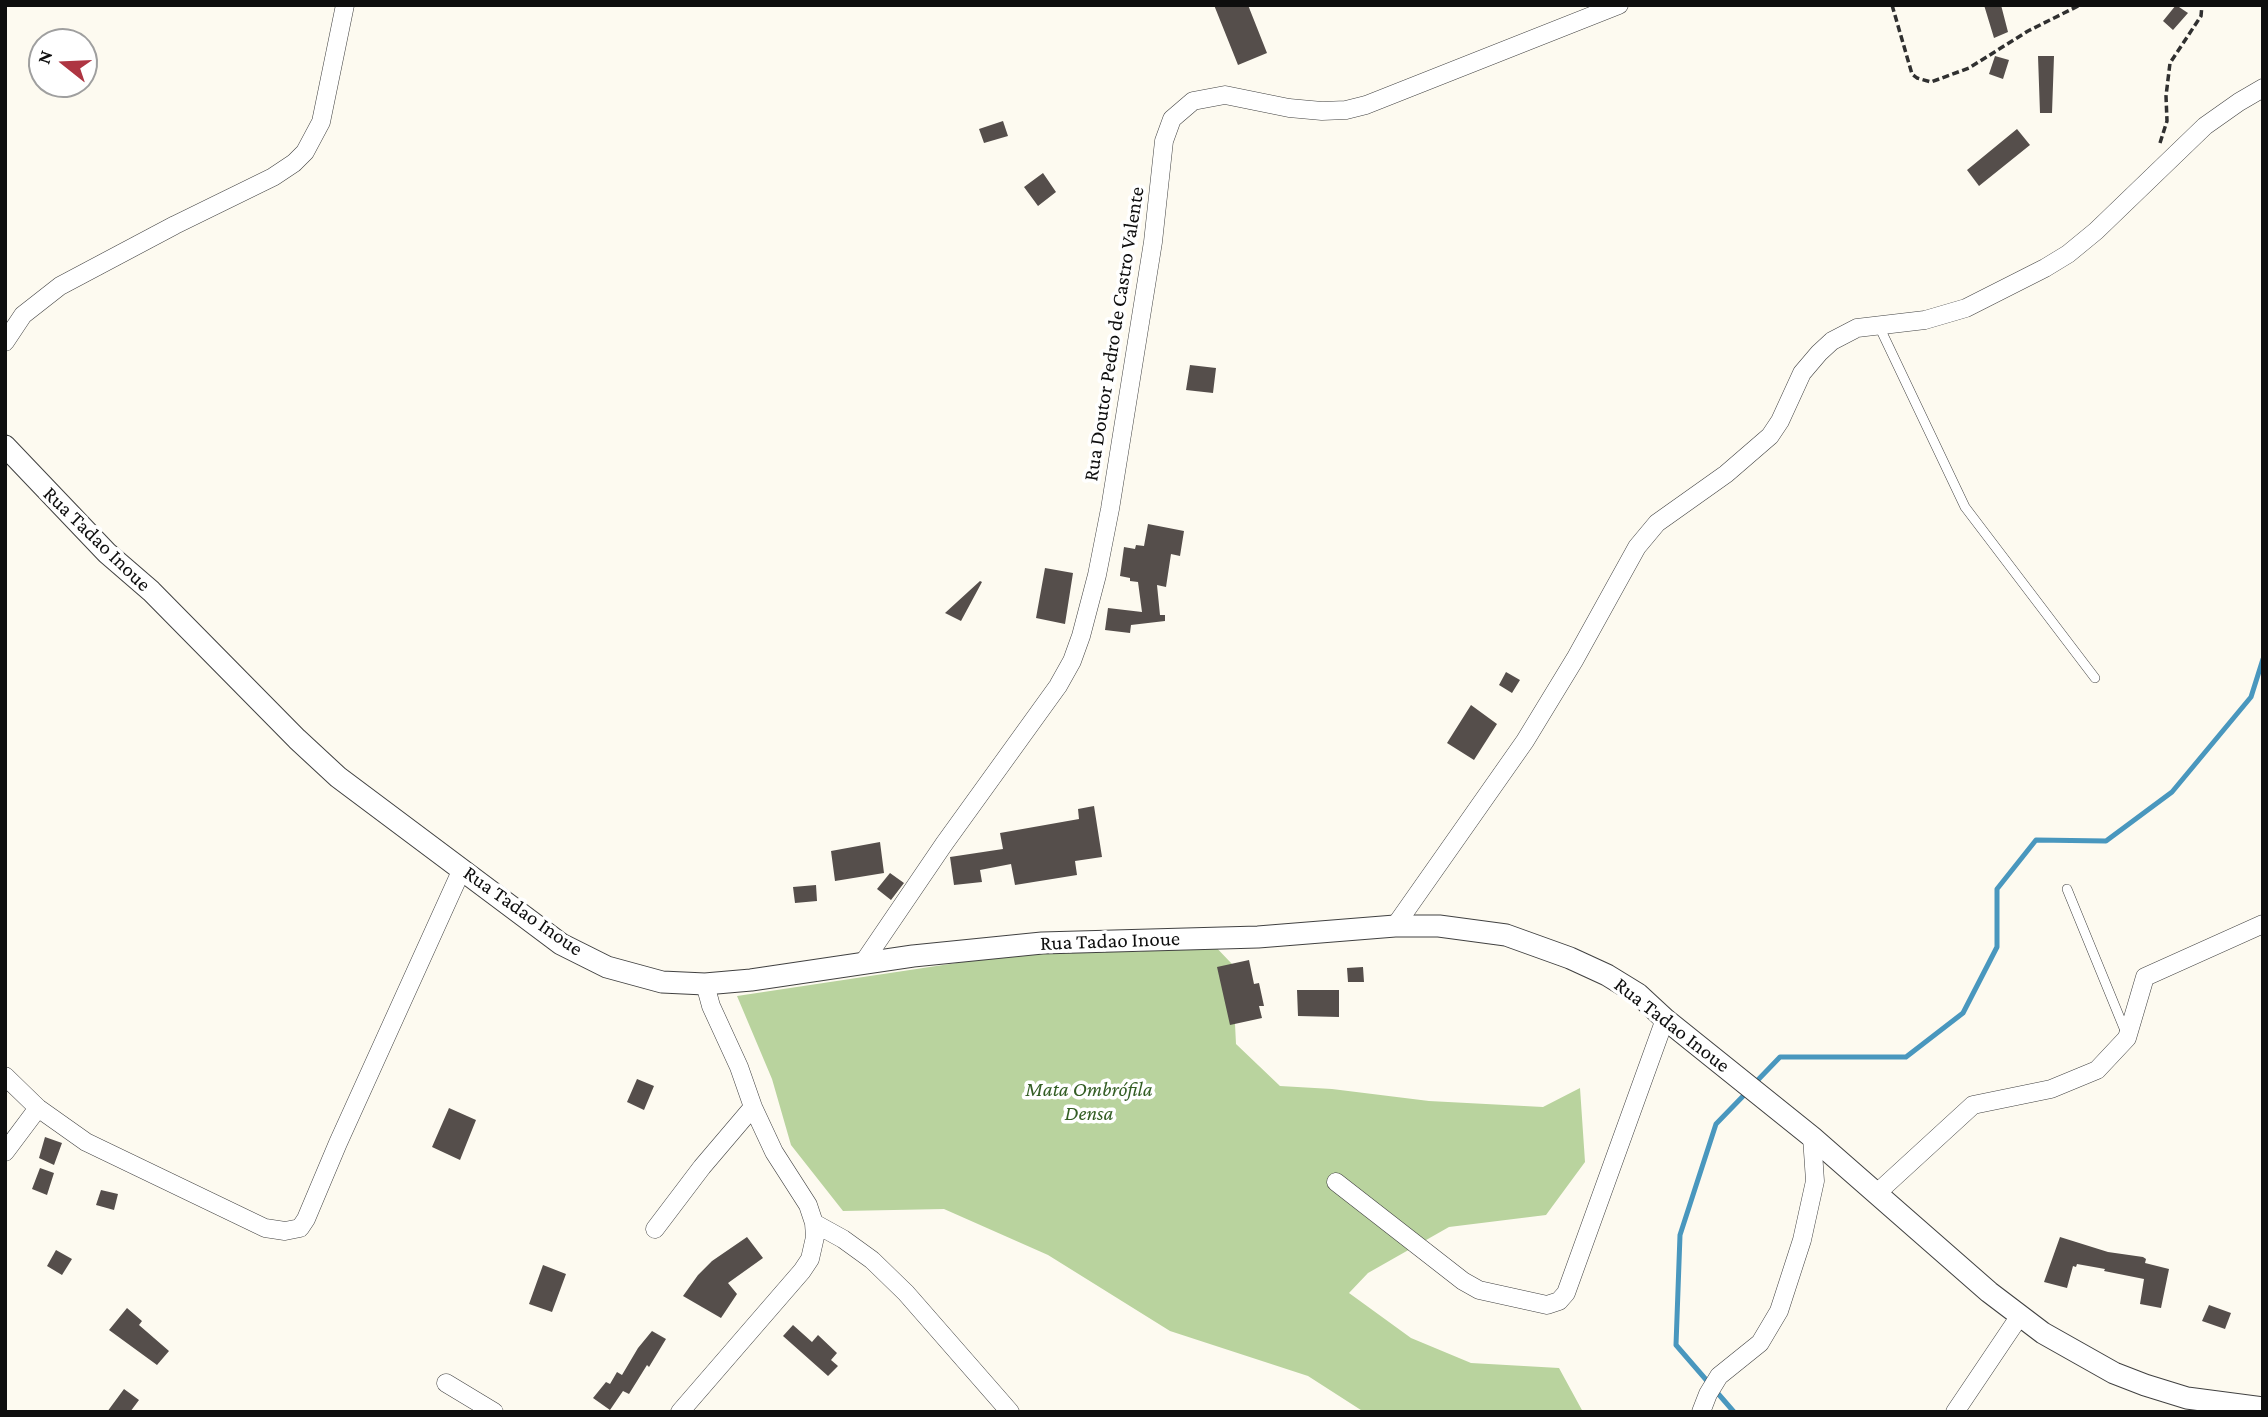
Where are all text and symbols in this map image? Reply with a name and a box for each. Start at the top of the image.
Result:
north arrow [28,28,98,98]
text: N [32,48,56,66]
street label: Rua Doutor Pedro de Castro Valente [1078,185,1150,483]
street label: Rua Tadao Inoue [38,481,156,597]
street label: Rua Tadao Inoue [458,860,588,962]
street label: Rua Tadao Inoue [1040,926,1180,956]
street label: Rua Tadao Inoue [1609,972,1735,1078]
park label: Mata Ombrófila Densa [1025,1077,1153,1127]

